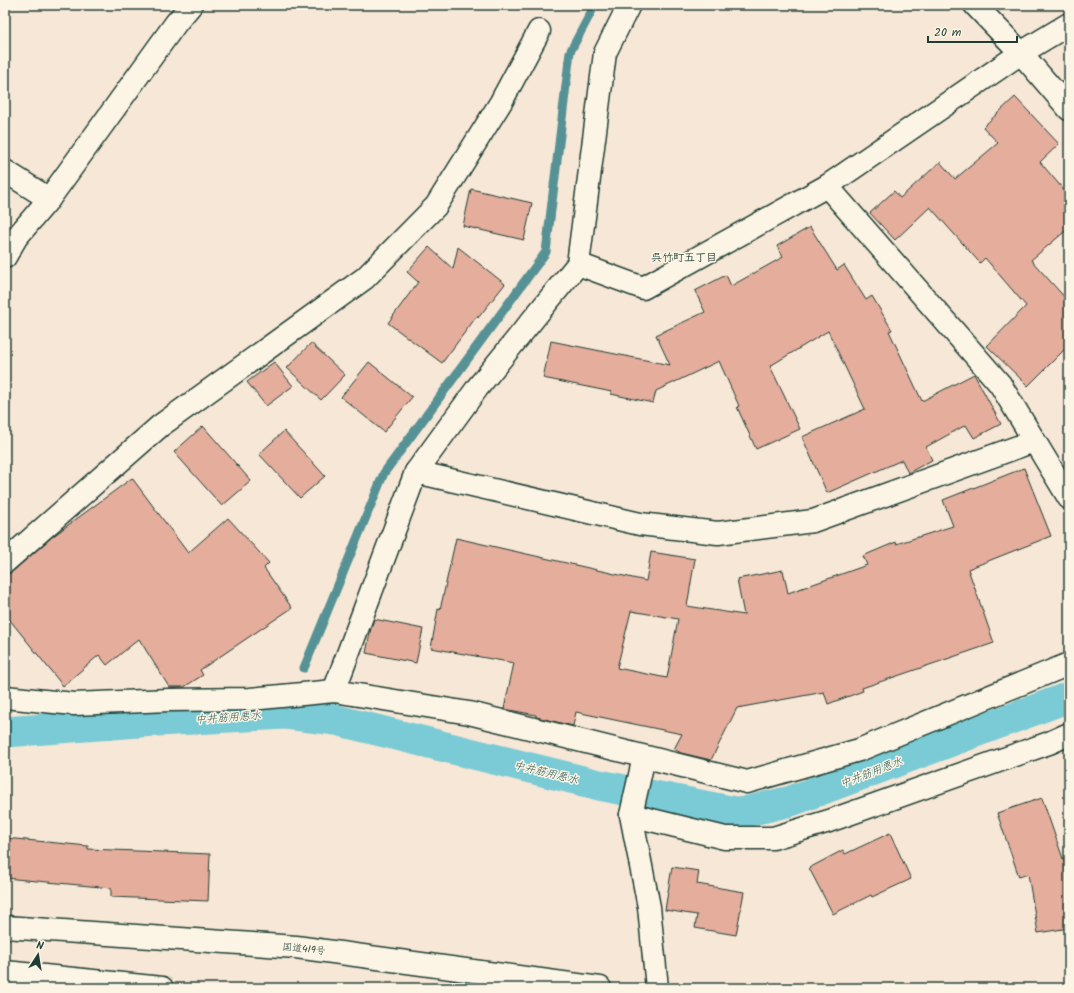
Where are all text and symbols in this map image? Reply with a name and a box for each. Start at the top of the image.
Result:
scale bar [928,18,1017,44]
text: 20 m [934,23,962,42]
district label: 呉竹町五丁目 [651,249,717,267]
water label: 中井筋用悪水 [195,707,262,729]
water label: 中井筋用悪水 [837,753,905,793]
water label: 中井筋用悪水 [512,756,580,790]
north arrow [18,935,58,975]
text: N [35,937,45,956]
street label: 国道419号 [281,939,326,959]

